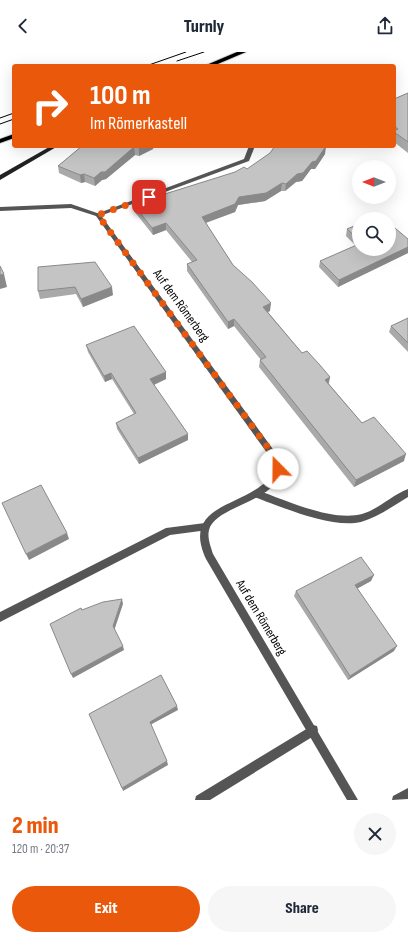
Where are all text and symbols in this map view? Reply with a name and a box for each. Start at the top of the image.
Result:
icon: back [12,15,34,37]
icon: share [374,15,396,37]
text: Turnly [184,16,224,37]
text: 100 m [90,79,151,112]
icon: right [24,80,76,132]
text: Im Römerkastell [90,113,187,134]
north arrow [352,160,396,204]
map controls [352,160,396,256]
pin [132,180,166,214]
icon: arrive [138,186,160,208]
button: search [352,212,396,256]
street label: Auf dem Römerberg [149,265,213,345]
position arrow [257,448,299,490]
street label: Auf dem Römerberg [232,576,290,658]
text: 2 min [12,811,59,840]
button: close [354,813,396,855]
text: 120 m · 20:37 [12,841,69,857]
button: Exit [12,886,200,932]
button: Share [208,886,396,932]

